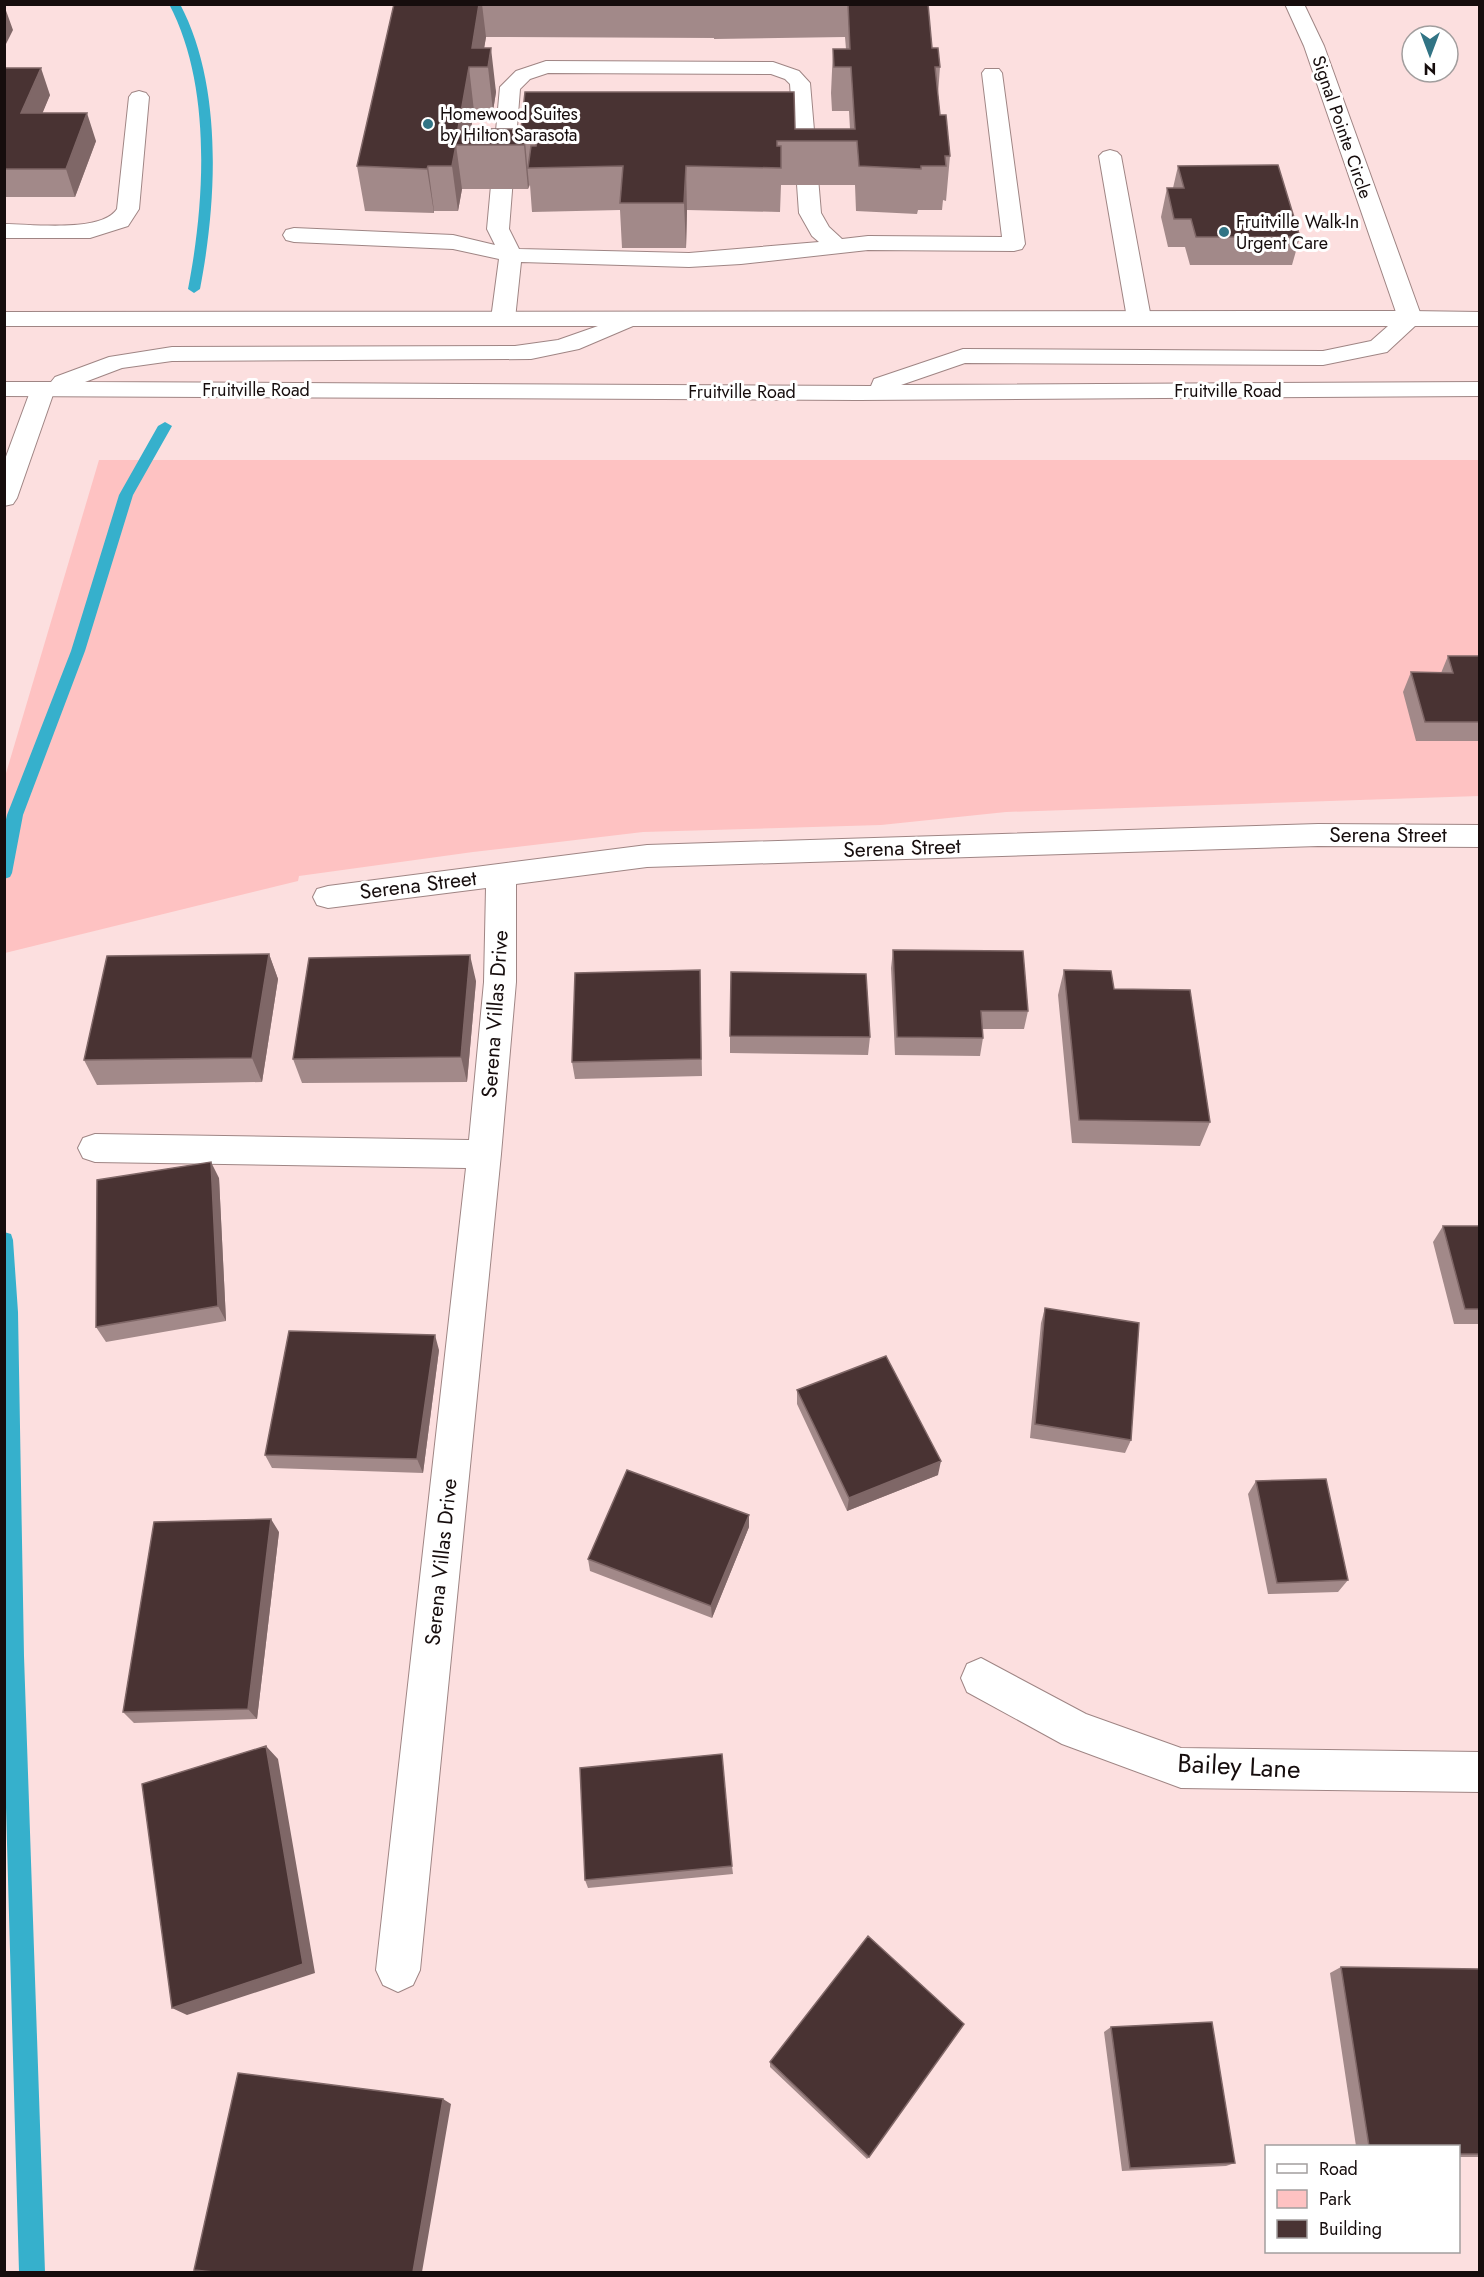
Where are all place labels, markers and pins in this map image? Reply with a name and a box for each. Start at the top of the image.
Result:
place label: Homewood Suites by Hilton Sarasota [440,101,578,148]
marker: Homewood Suites by Hilton Sarasota [421,117,435,131]
place label: Fruitville Walk-In Urgent Care [1236,209,1359,256]
marker: Fruitville Walk-In Urgent Care [1217,225,1231,239]

